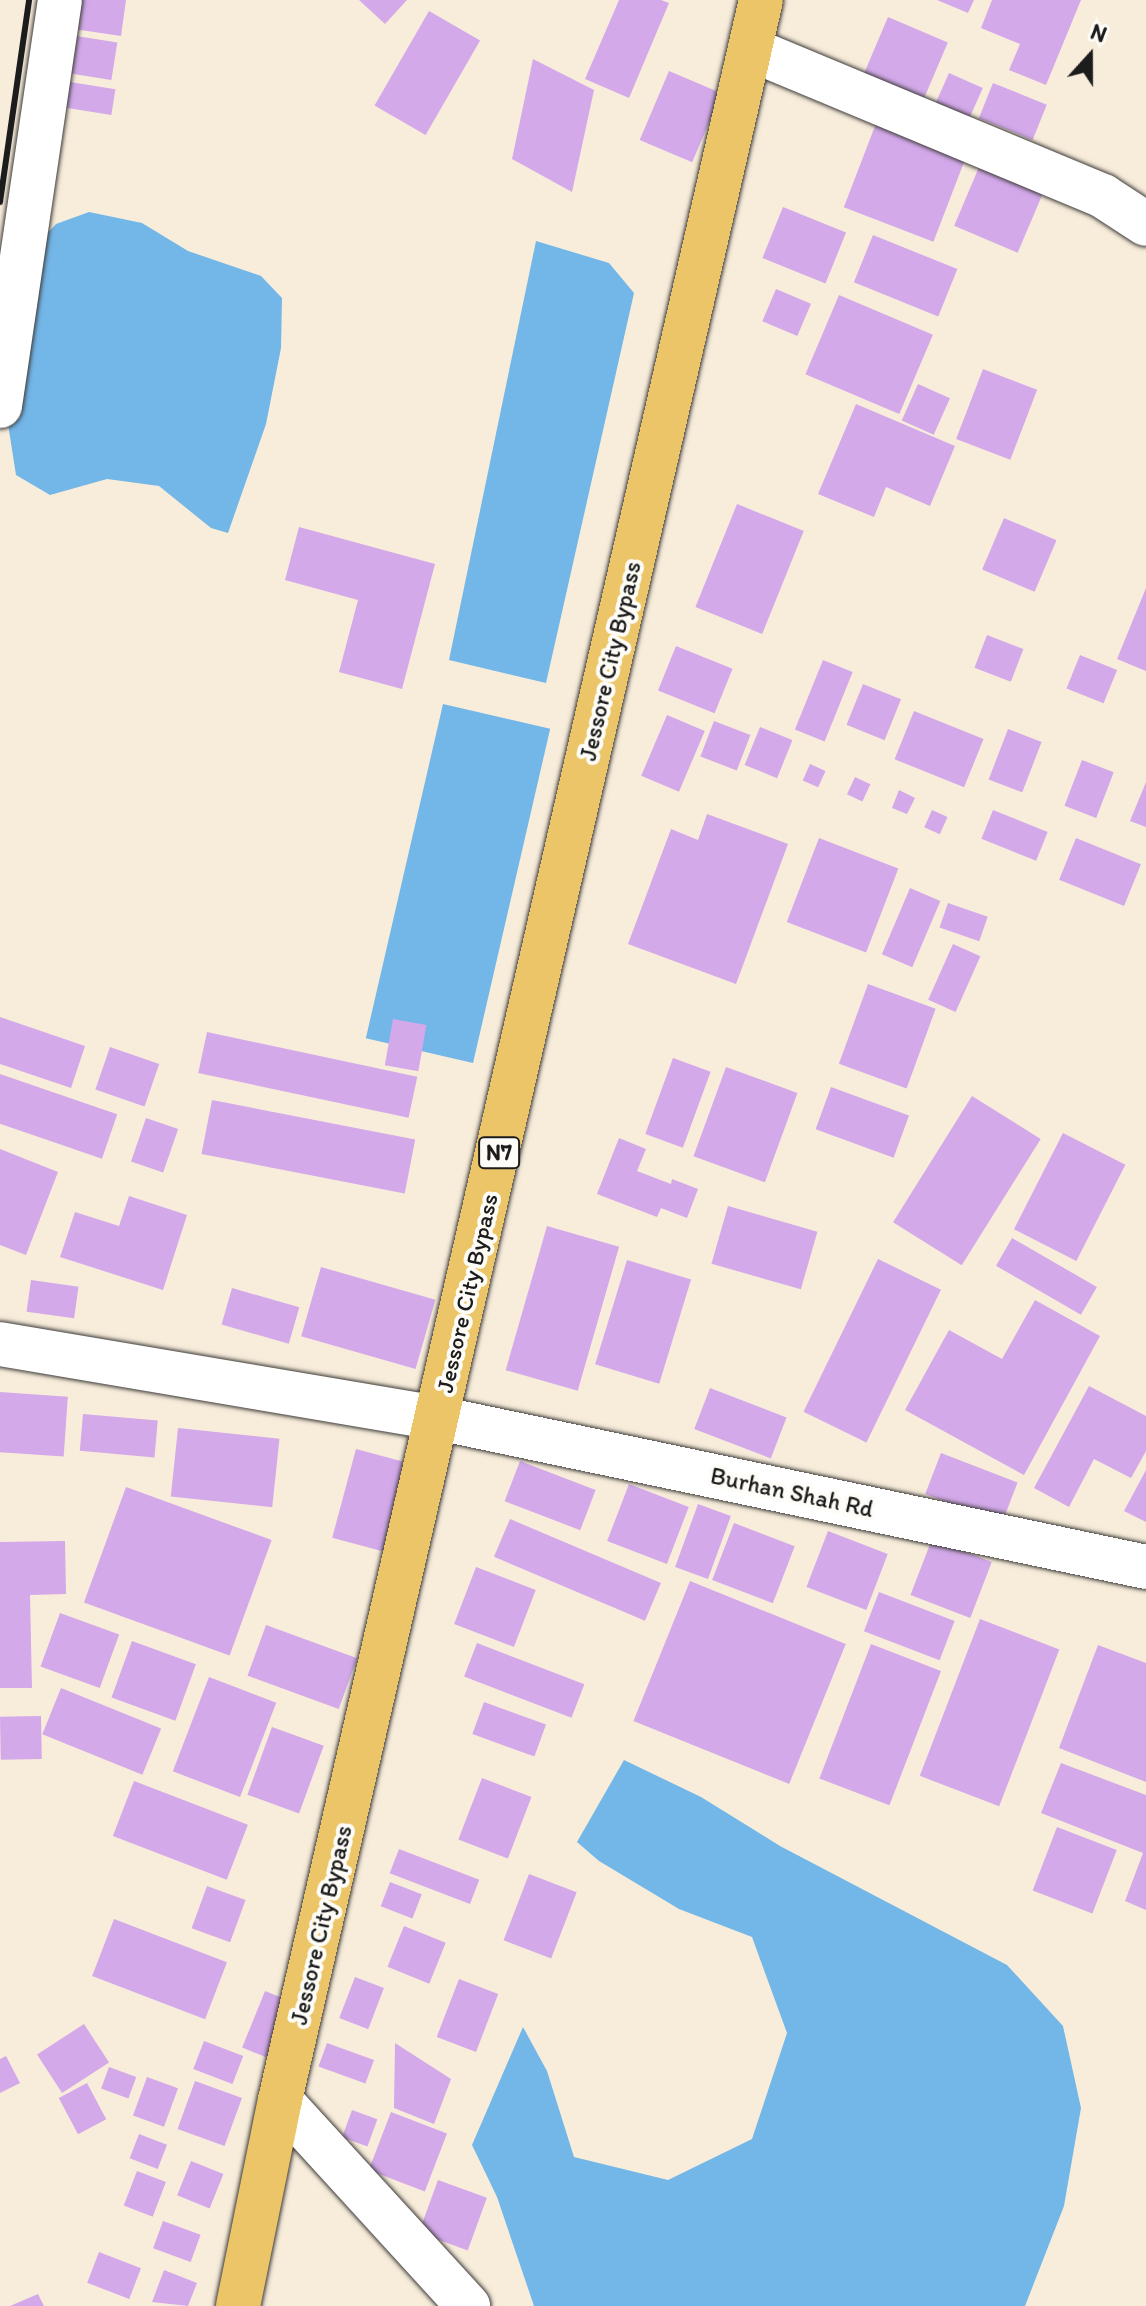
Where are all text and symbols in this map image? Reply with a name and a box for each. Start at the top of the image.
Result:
north arrow [1050,16,1130,96]
text: N [1087,18,1111,48]
street label: Jessore City Bypass [573,559,647,763]
road number: N7 [477,1135,521,1171]
street label: Jessore City Bypass [430,1191,504,1395]
street label: Burhan Shah Rd [708,1461,876,1523]
street label: Jessore City Bypass [284,1823,358,2027]

